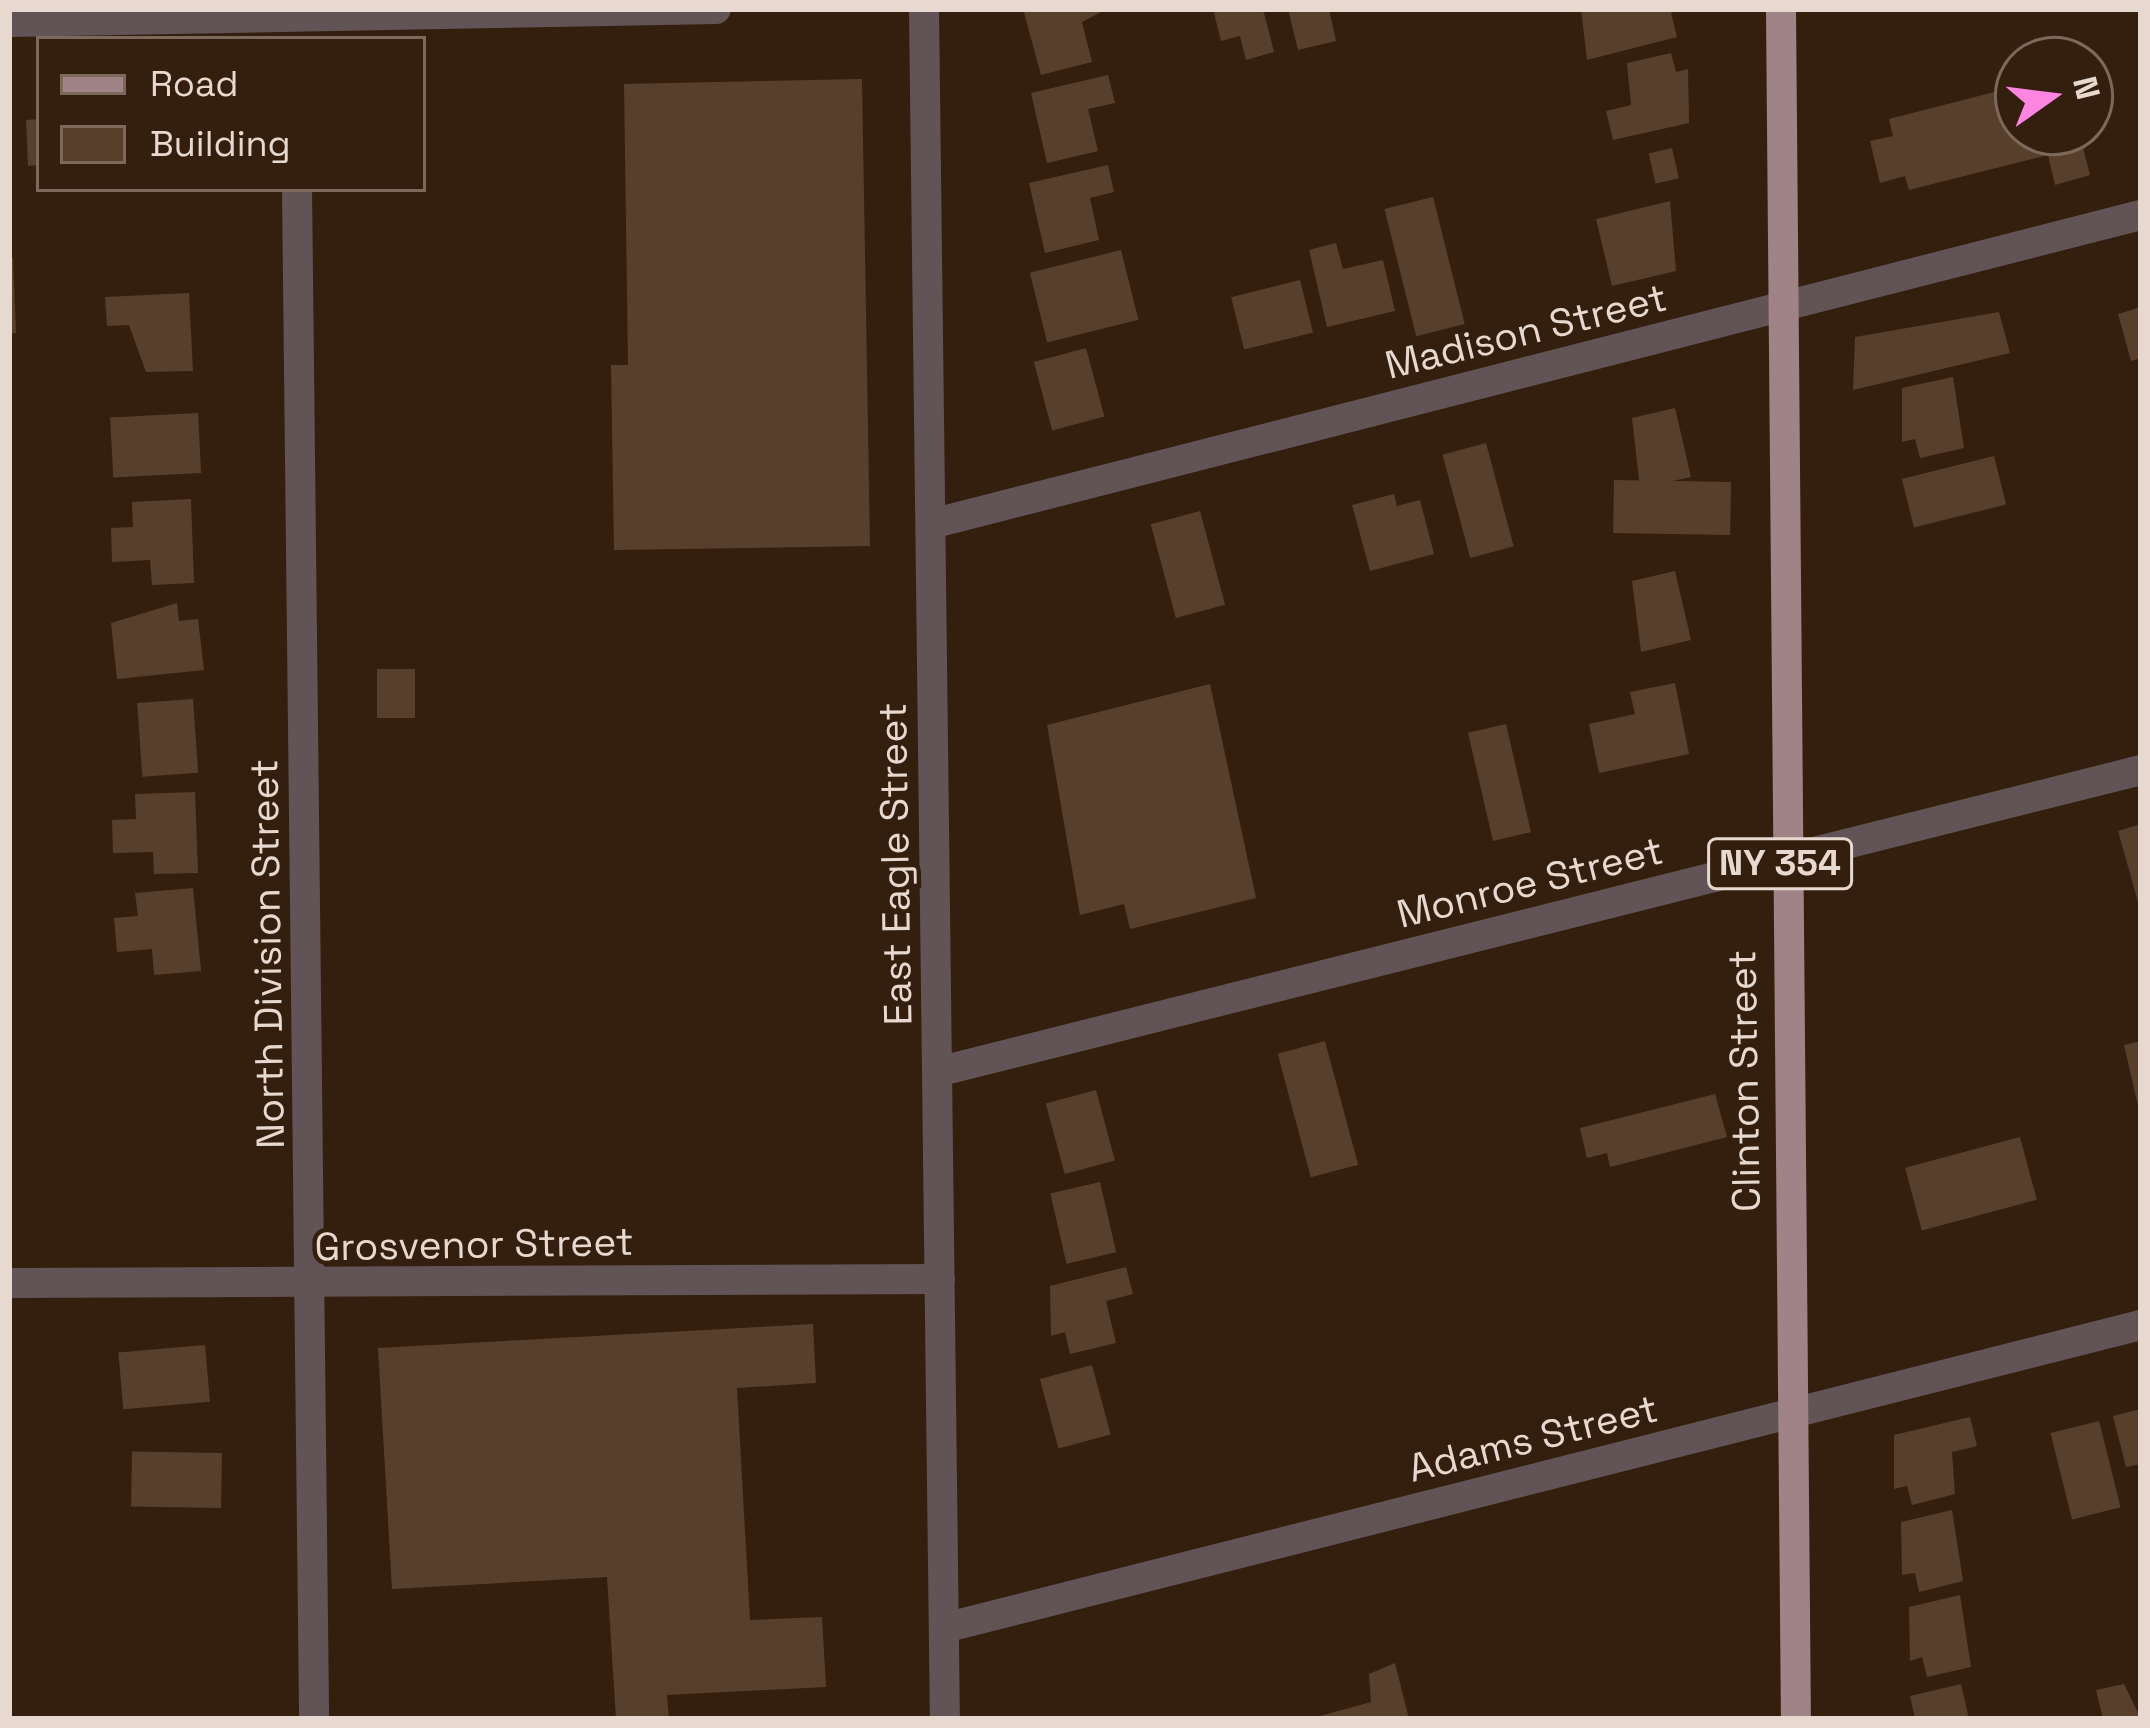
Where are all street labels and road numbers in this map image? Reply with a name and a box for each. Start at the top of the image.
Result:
street label: Madison Street [1381,274,1671,390]
street label: East Eagle Street [870,702,922,1026]
street label: North Division Street [241,759,295,1149]
street label: Monroe Street [1392,827,1668,939]
road number: NY 354 [1705,834,1855,894]
street label: Clinton Street [1719,950,1771,1212]
street label: Grosvenor Street [314,1219,634,1271]
street label: Adams Street [1403,1385,1663,1493]

